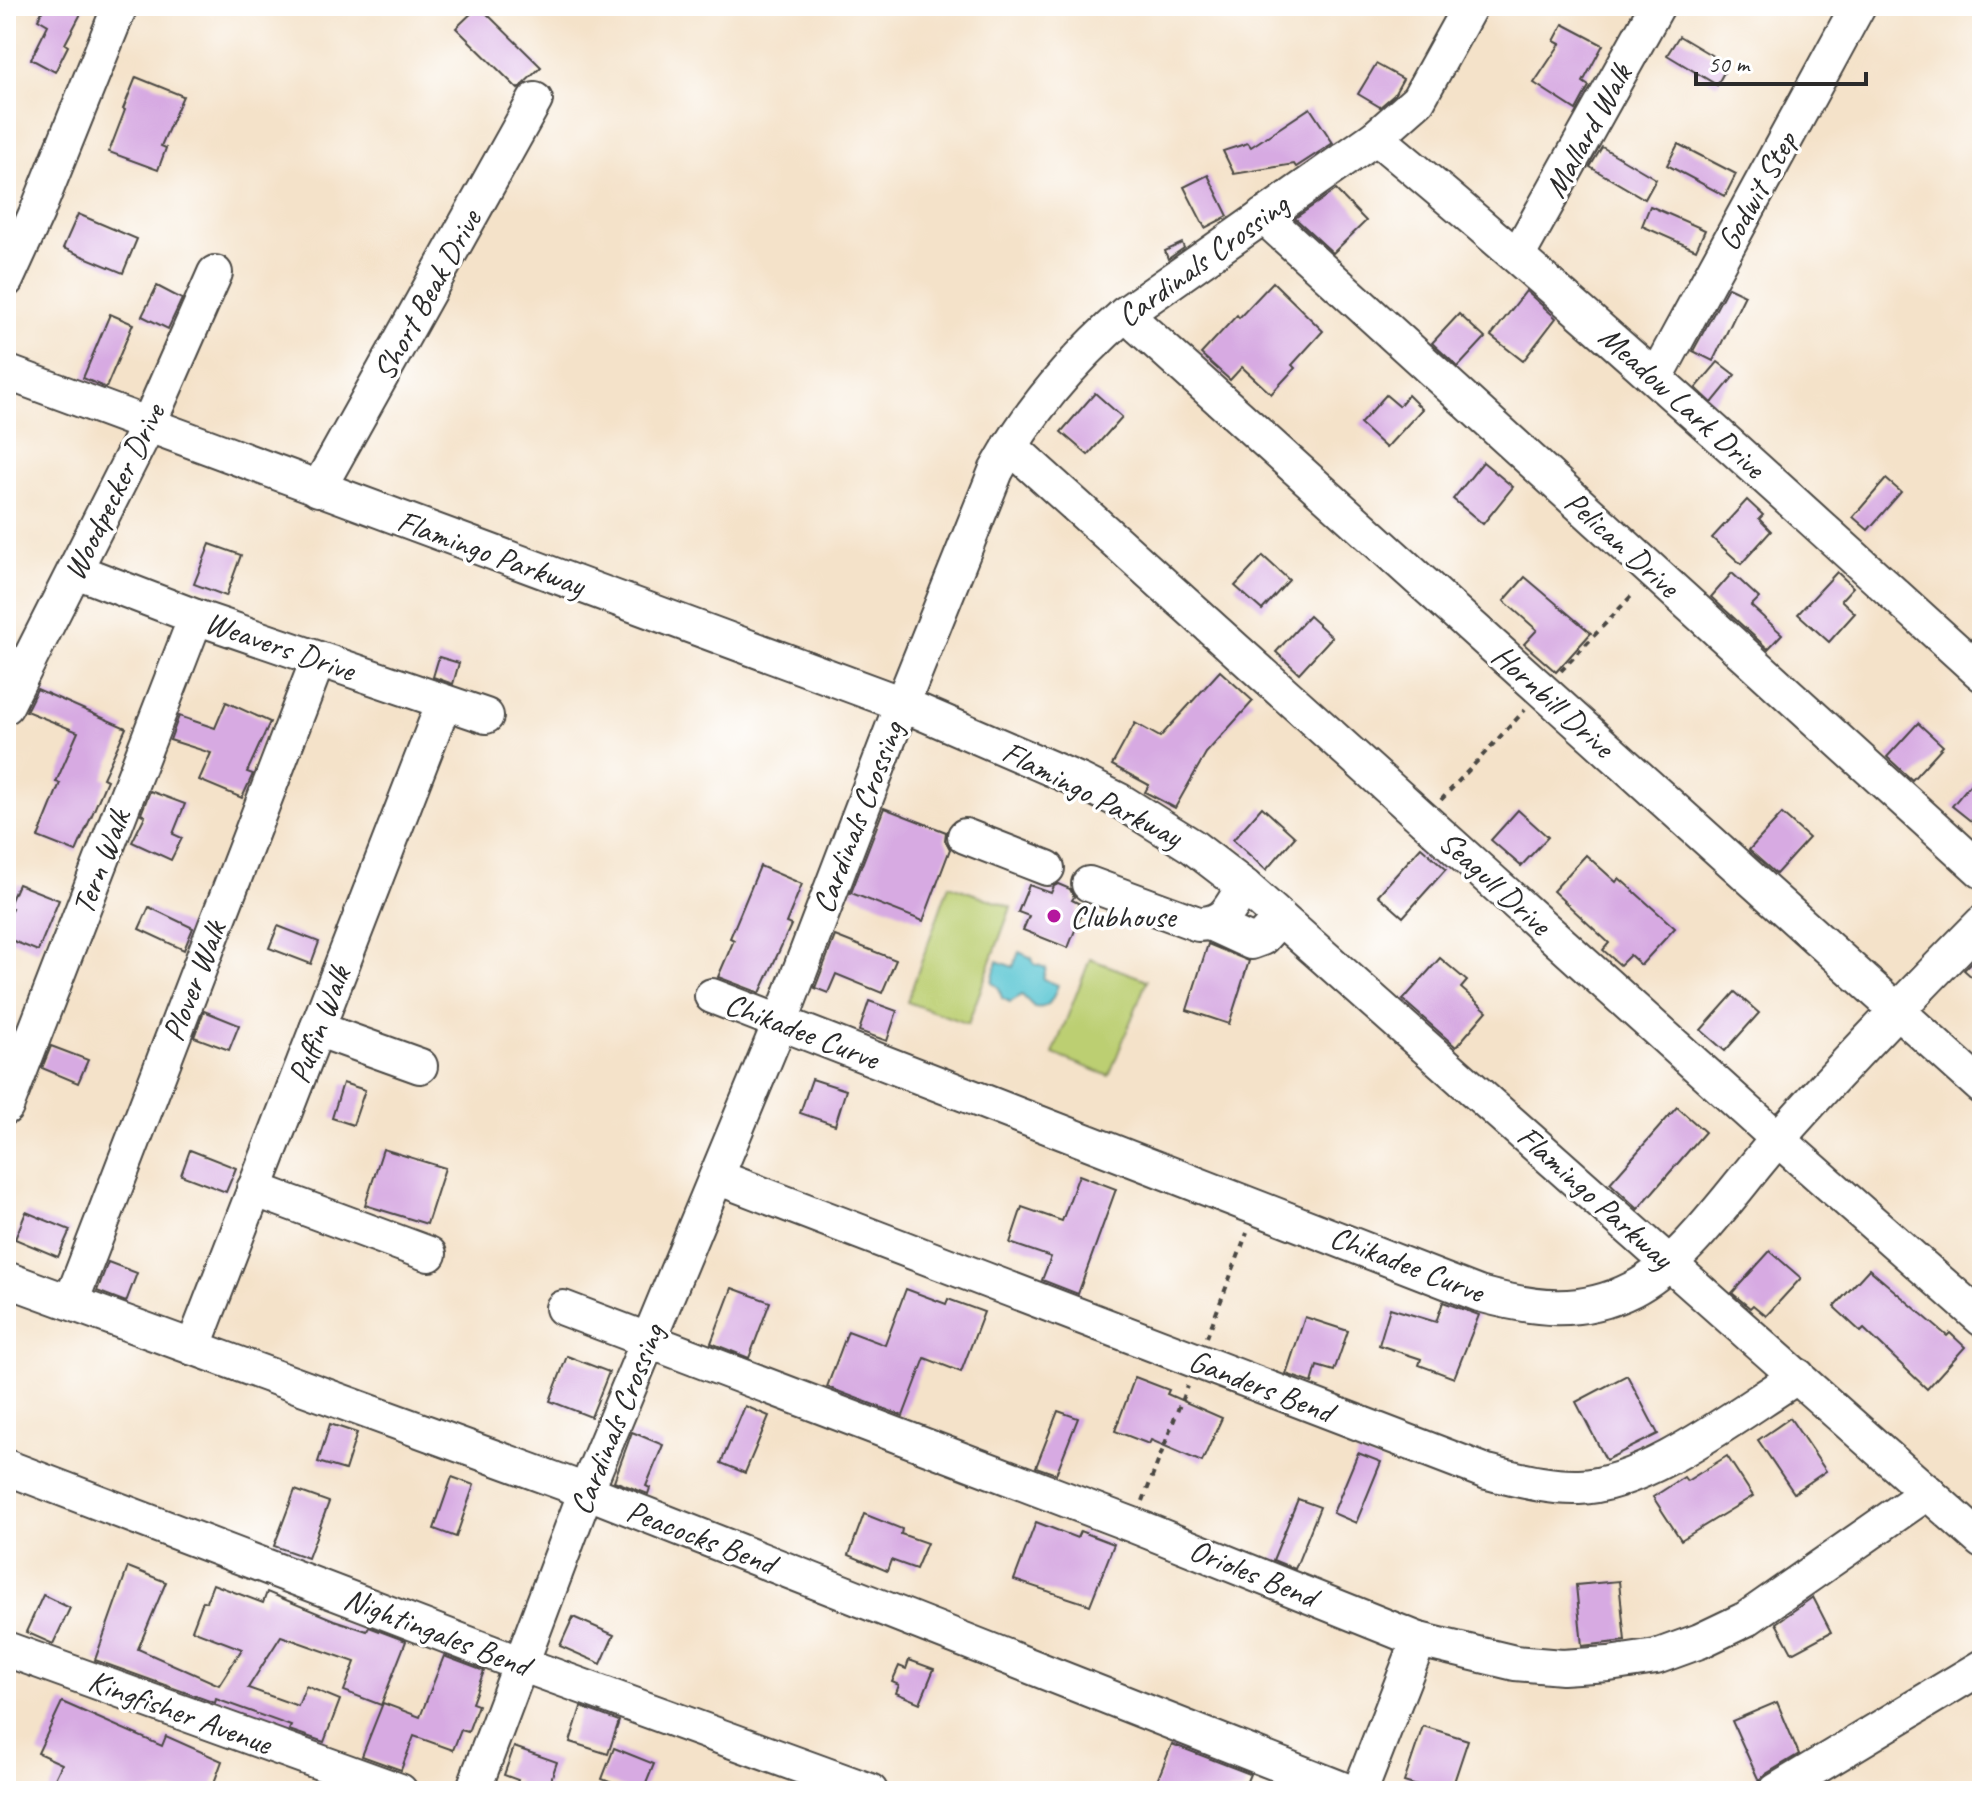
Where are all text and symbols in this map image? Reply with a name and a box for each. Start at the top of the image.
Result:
scale bar [1696,36,1866,86]
text: 50 m [1708,49,1751,79]
street label: Mallard Walk [1535,55,1642,205]
street label: Godwit Step [1708,123,1807,258]
street label: Cardinals Crossing [1109,183,1298,336]
street label: Short Beak Drive [363,200,492,387]
street label: Meadow Lark Drive [1590,317,1776,489]
street label: Woodpecker Drive [54,395,175,587]
street label: Pelican Drive [1556,482,1690,608]
street label: Flamingo Parkway [392,500,592,606]
street label: Weavers Drive [200,601,363,691]
street label: Hornbill Drive [1483,635,1625,768]
street label: Cardinals Crossing [803,714,914,919]
street label: Flamingo Parkway [995,731,1190,858]
street label: Tern Walk [62,802,140,920]
street label: Seagull Drive [1430,822,1562,946]
place label: Clubhouse [1070,896,1178,937]
marker: Clubhouse [1045,907,1063,925]
street label: Plover Walk [152,913,236,1047]
street label: Puffin Walk [278,959,361,1089]
street label: Chikadee Curve [719,983,887,1080]
street label: Flamingo Parkway [1508,1116,1683,1279]
street label: Chikadee Curve [1324,1216,1492,1313]
street label: Cardinals Crossing [560,1316,675,1520]
street label: Ganders Bend [1183,1340,1343,1434]
street label: Peacocks Bend [621,1490,785,1586]
street label: Orioles Bend [1184,1529,1328,1619]
street label: Nightingales Bend [338,1578,540,1688]
street label: Kingfisher Avenue [83,1660,279,1765]

